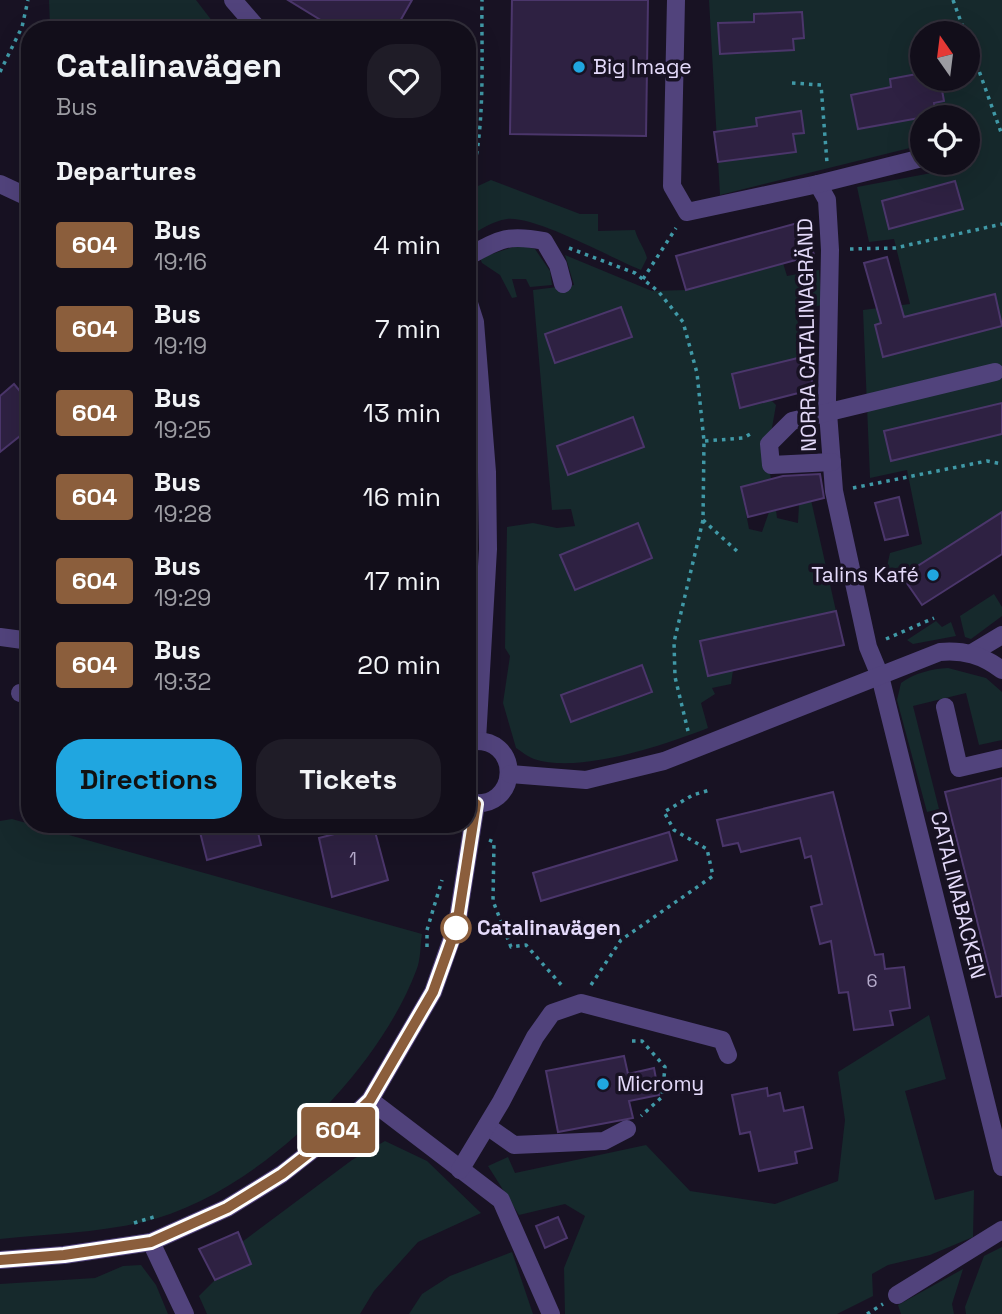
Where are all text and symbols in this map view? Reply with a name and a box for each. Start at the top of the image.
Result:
north arrow [910,21,980,91]
map controls [910,21,980,175]
button: heart [367,44,441,118]
text: Catalinavägen [56,45,282,87]
place label: Big Image [593,53,692,80]
marker: Big Image [571,59,587,75]
text: Bus [56,92,97,122]
button: locate [910,105,980,175]
text: Departures [56,154,197,188]
text: Bus [154,213,201,247]
street label: NORRA CATALINAGRÄND [791,218,822,452]
text: 4 min [373,228,441,262]
text: 604 [72,229,117,260]
text: 19:16 [154,247,207,277]
text: Bus [154,297,201,331]
text: 7 min [375,312,441,346]
text: 604 [72,313,117,344]
text: 19:19 [154,331,207,361]
text: Bus [154,381,201,415]
text: 13 min [363,396,441,430]
text: 604 [72,397,117,428]
text: 19:25 [154,415,211,445]
text: Bus [154,465,201,499]
text: 16 min [363,480,441,514]
text: 604 [72,481,117,512]
text: 19:28 [154,499,212,529]
text: Bus [154,549,201,583]
place label: Talins Kafé [811,561,919,588]
text: 17 min [364,564,441,598]
text: 604 [72,565,117,596]
marker: Talins Kafé [925,567,941,583]
text: 19:29 [154,583,211,613]
text: Bus [154,633,201,667]
text: 20 min [357,648,441,682]
text: 604 [72,649,117,680]
text: 19:32 [154,667,211,697]
button: Directions [56,739,242,819]
button: Tickets [256,739,441,819]
street label: CATALINABACKEN [925,808,992,981]
house number: 1 [349,847,357,870]
marker: Catalinavägen [441,913,471,943]
place label: Catalinavägen [477,914,621,941]
house number: 6 [866,969,878,992]
place label: Micromy [617,1070,704,1097]
marker: Micromy [595,1076,611,1092]
line badge: 604 [298,1107,378,1153]
text: 604 [315,1114,361,1145]

